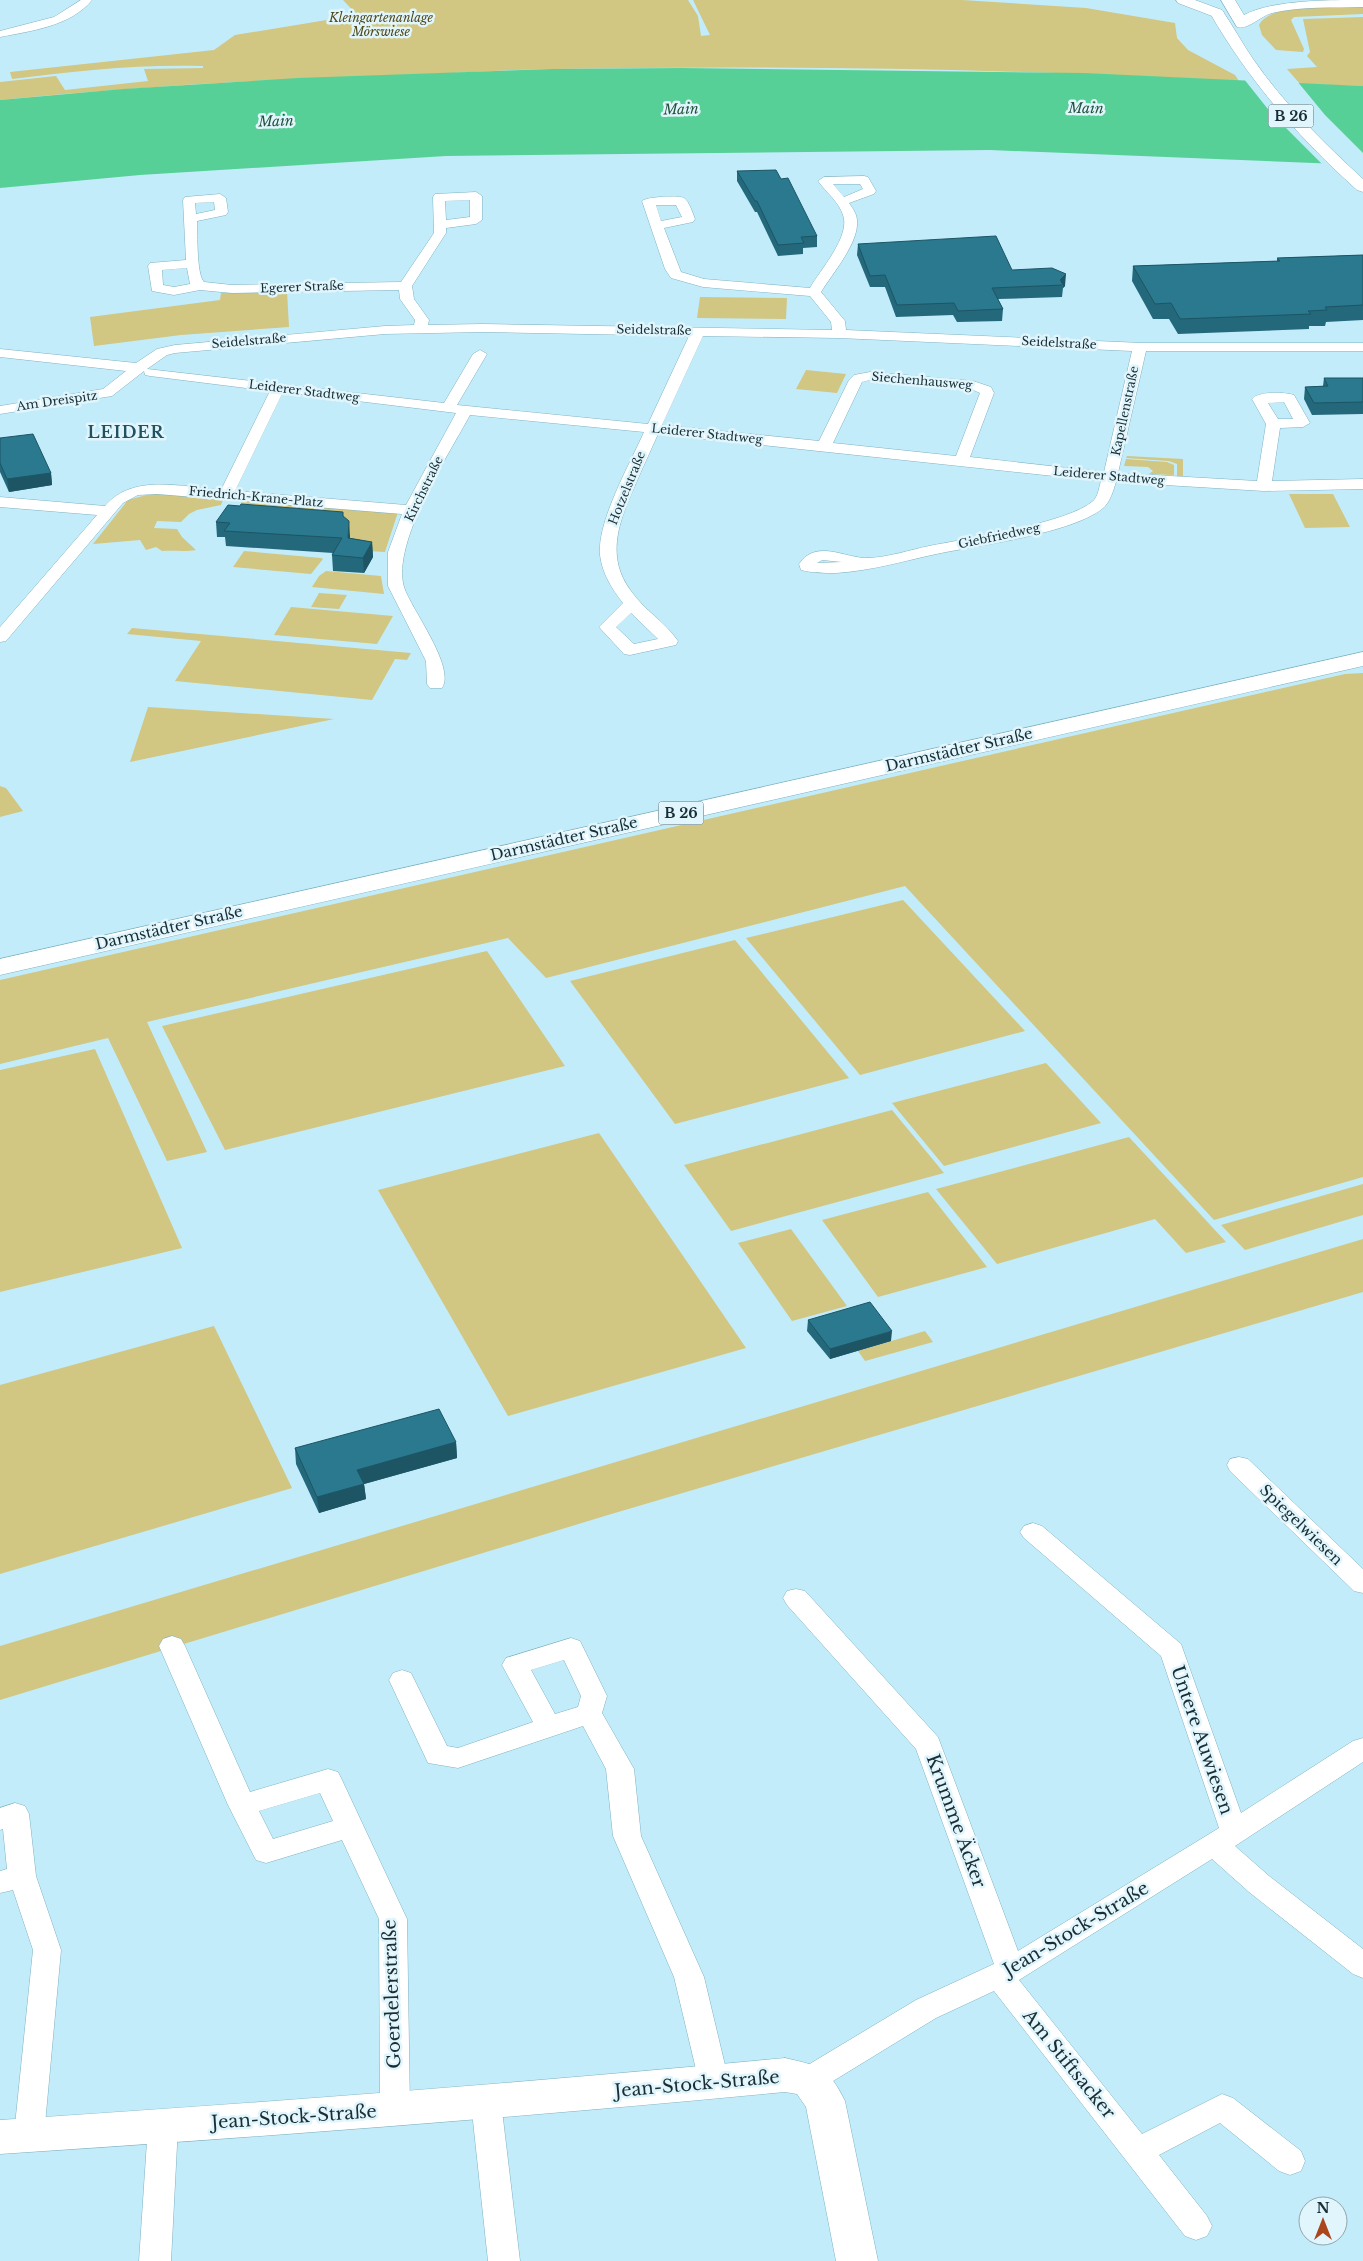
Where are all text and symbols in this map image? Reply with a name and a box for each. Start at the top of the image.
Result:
park label: Kleingartenanlage Mörswiese [328,10,434,39]
water label: Main [662,99,699,119]
water label: Main [1067,99,1104,117]
road number: B 26 [1268,104,1314,128]
water label: Main [257,111,294,131]
street label: Egerer Straße [260,278,344,295]
street label: Seidelstraße [616,321,692,338]
street label: Seidelstraße [211,330,287,351]
street label: Seidelstraße [1021,333,1097,352]
street label: Kapellenstraße [1108,365,1141,457]
street label: Siechenhausweg [871,369,974,392]
street label: Leiderer Stadtweg [248,376,361,405]
street label: Am Dreispitz [14,387,99,414]
street label: Leiderer Stadtweg [651,420,764,447]
district label: LEIDER [88,422,164,442]
street label: Hotzelstraße [605,449,648,527]
street label: Kirchstraße [401,453,446,524]
street label: Leiderer Stadtweg [1053,463,1166,488]
street label: Friedrich-Krane-Platz [188,483,324,510]
street label: Giebfriedweg [957,519,1042,551]
street label: Darmstädter Straße [883,723,1034,776]
road number: B 26 [658,801,704,824]
street label: Darmstädter Straße [488,812,639,865]
street label: Darmstädter Straße [93,901,244,954]
street label: Spiegelwiesen [1256,1480,1347,1569]
street label: Untere Auwiesen [1166,1663,1238,1817]
street label: Krumme Äcker [922,1751,991,1891]
street label: Jean-Stock-Straße [998,1877,1153,1982]
street label: Goerdelerstraße [378,1919,406,2069]
street label: Am Stiftsacker [1018,2004,1120,2123]
street label: Jean-Stock-Straße [612,2066,780,2102]
street label: Jean-Stock-Straße [209,2100,377,2134]
north arrow [1298,2196,1348,2246]
text: N [1316,2199,1330,2217]

